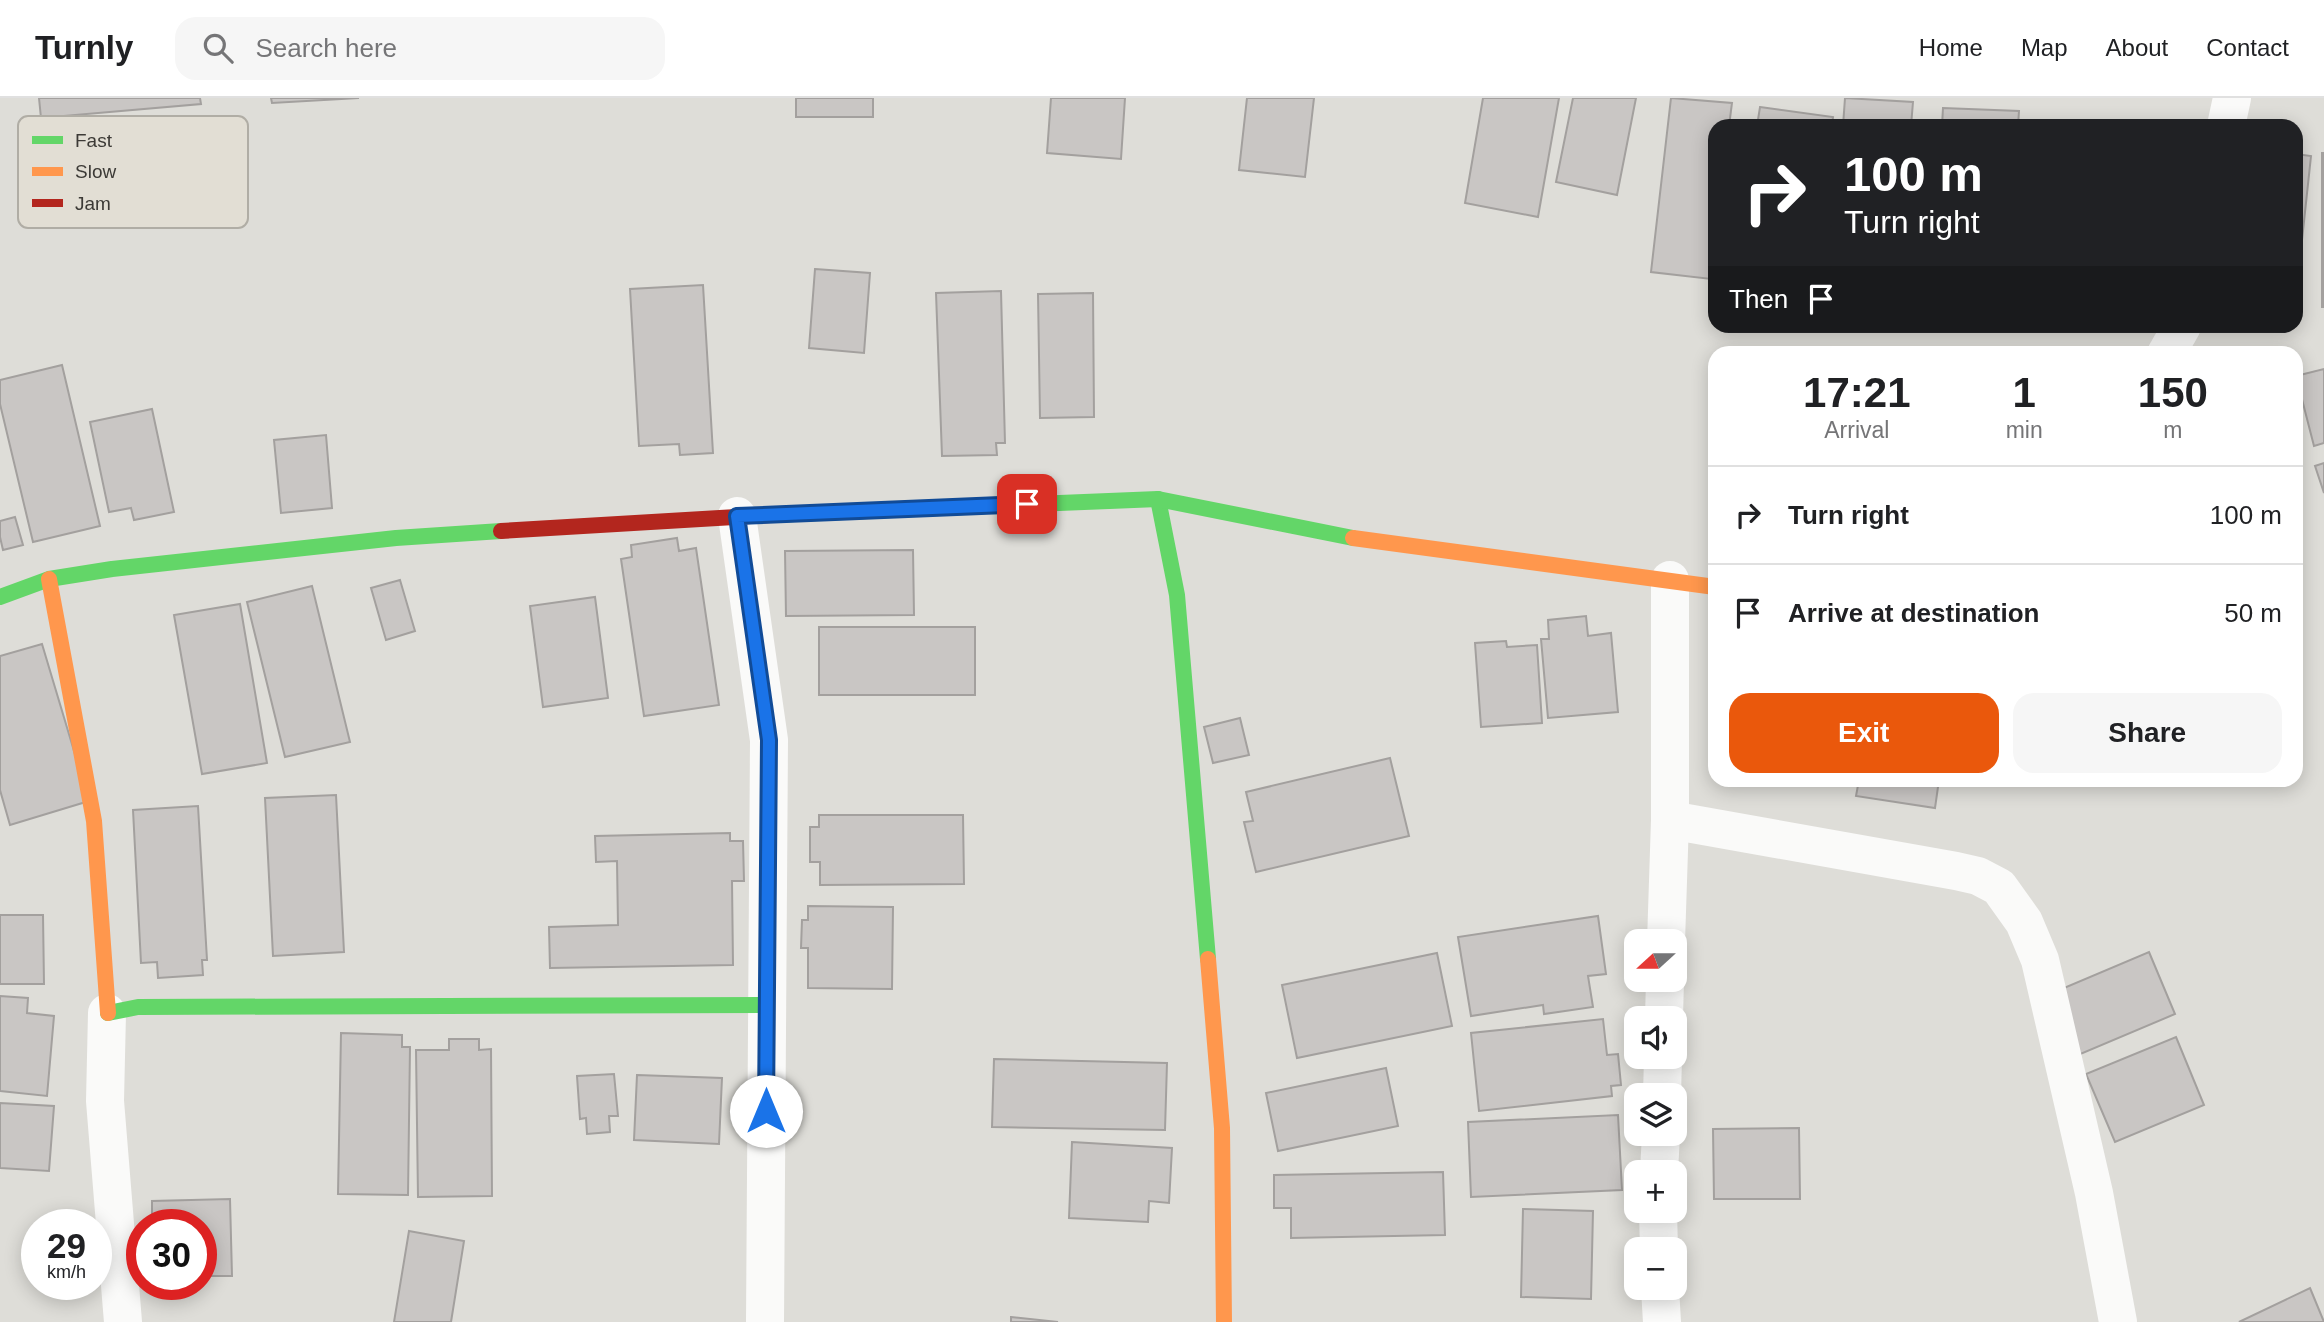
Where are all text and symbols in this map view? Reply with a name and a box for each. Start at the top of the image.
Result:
search box [175,17,665,80]
text: Turnly [35,29,133,66]
icon: search [199,29,237,67]
text: Search here [255,33,397,63]
text: Home [1919,34,1983,61]
text: Map [2021,34,2068,61]
text: About [2106,34,2168,61]
text: Contact [2206,34,2289,61]
legend [18,116,248,228]
text: Fast [75,130,113,151]
icon: right [1729,147,1820,238]
text: 100 m [1844,147,1983,201]
text: Slow [75,161,116,182]
text: Jam [75,193,111,214]
text: Turn right [1844,204,1980,240]
icon: arrive [1802,280,1840,318]
text: Then [1729,284,1788,314]
text: 17:21 [1803,369,1911,416]
text: 1 [2012,369,2036,416]
text: 150 [2138,369,2208,416]
text: Arrival [1824,417,1889,443]
text: min [2006,417,2043,443]
text: m [2163,417,2182,443]
pin [997,474,1057,534]
icon: arrive [1008,485,1046,523]
icon: right [1729,496,1767,534]
text: Turn right [1788,500,1909,530]
text: 100 m [2210,500,2282,530]
icon: arrive [1729,594,1767,632]
text: Arrive at destination [1788,598,2039,628]
text: 50 m [2224,598,2282,628]
button: Exit [1729,693,1999,773]
button: Share [2013,693,2282,773]
north arrow [1624,929,1687,992]
map controls [1624,929,1687,1300]
button: sound [1624,1006,1687,1069]
position arrow [729,1074,803,1148]
button: layers [1624,1083,1687,1146]
button: + [1624,1160,1687,1223]
speed limit sign: 30 [126,1209,217,1300]
text: 29 [47,1226,86,1265]
button: − [1624,1237,1687,1300]
text: km/h [47,1262,86,1282]

